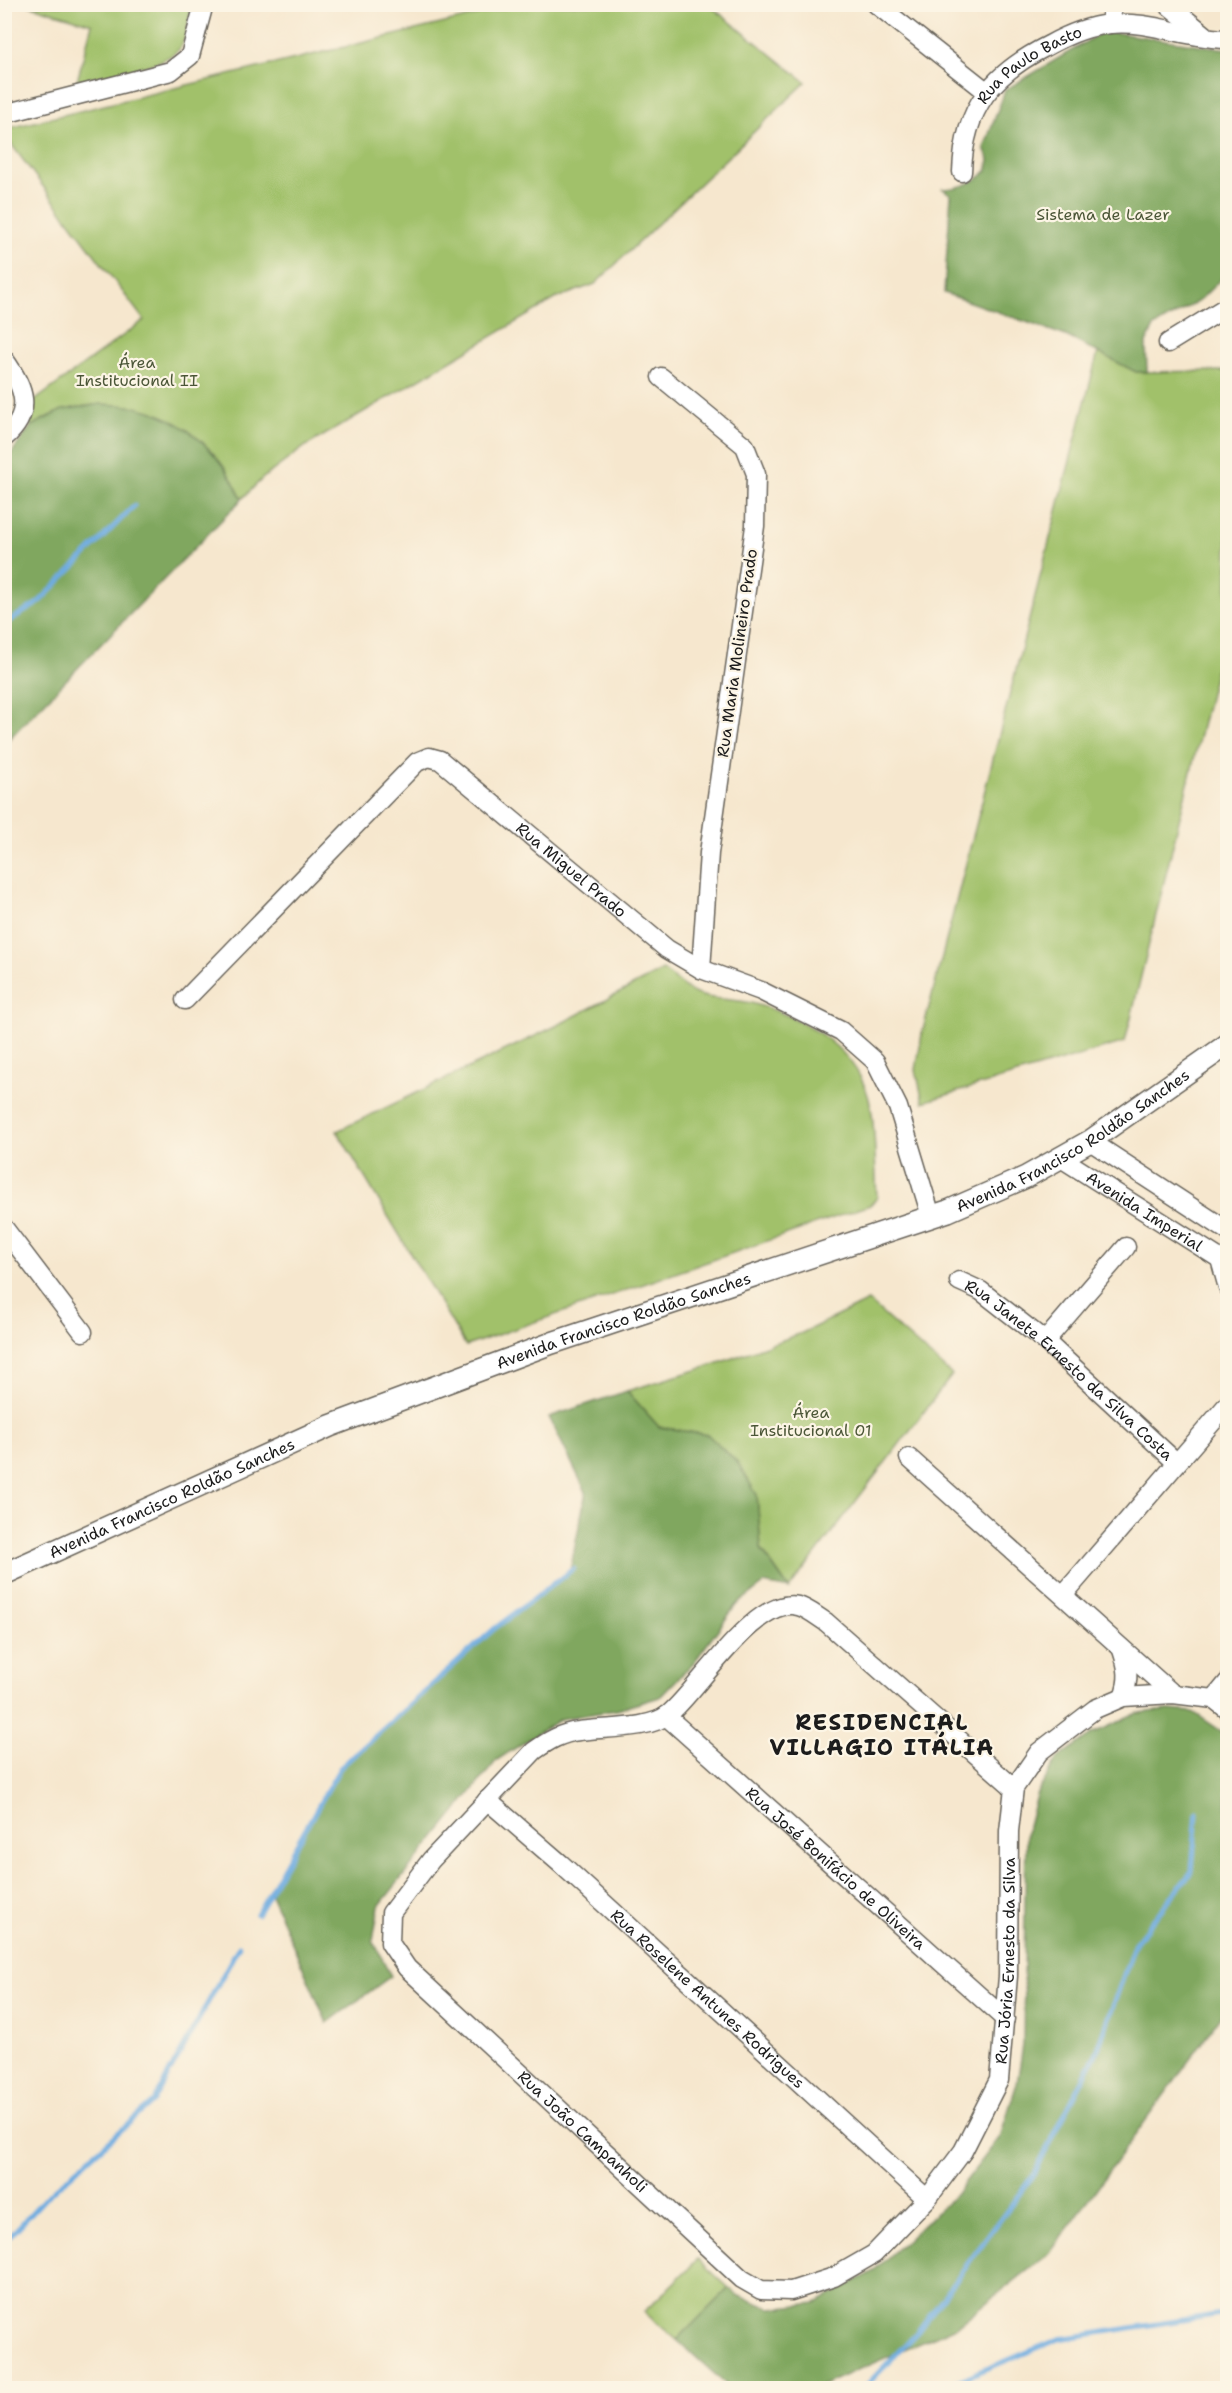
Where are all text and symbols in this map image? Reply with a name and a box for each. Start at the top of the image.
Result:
street label: Rua Paulo Basto [972,21,1085,108]
park label: Sistema de Lazer [1036,204,1170,225]
park label: Área Institucional II [76,352,198,391]
street label: Rua Maria Molineiro Prado [712,547,762,759]
street label: Rua Miguel Prado [512,817,631,922]
street label: Avenida Francisco Roldão Sanches [953,1064,1193,1217]
street label: Avenida Imperial [1082,1166,1207,1256]
street label: Avenida Francisco Roldão Sanches [493,1267,753,1373]
street label: Rua Janete Ernesto da Silva Costa [962,1275,1178,1465]
park label: Área Institucional 01 [750,1402,872,1441]
street label: Avenida Francisco Roldão Sanches [45,1433,298,1563]
district label: RESIDENCIAL VILLAGIO ITÁLIA [769,1708,995,1762]
street label: Rua José Bonifácio de Oliveira [742,1782,930,1954]
street label: Rua Jória Ernesto da Silva [990,1857,1019,2065]
street label: Rua Roselene Antunes Rodrigues [606,1904,809,2093]
street label: Rua João Campanholi [513,2066,652,2197]

